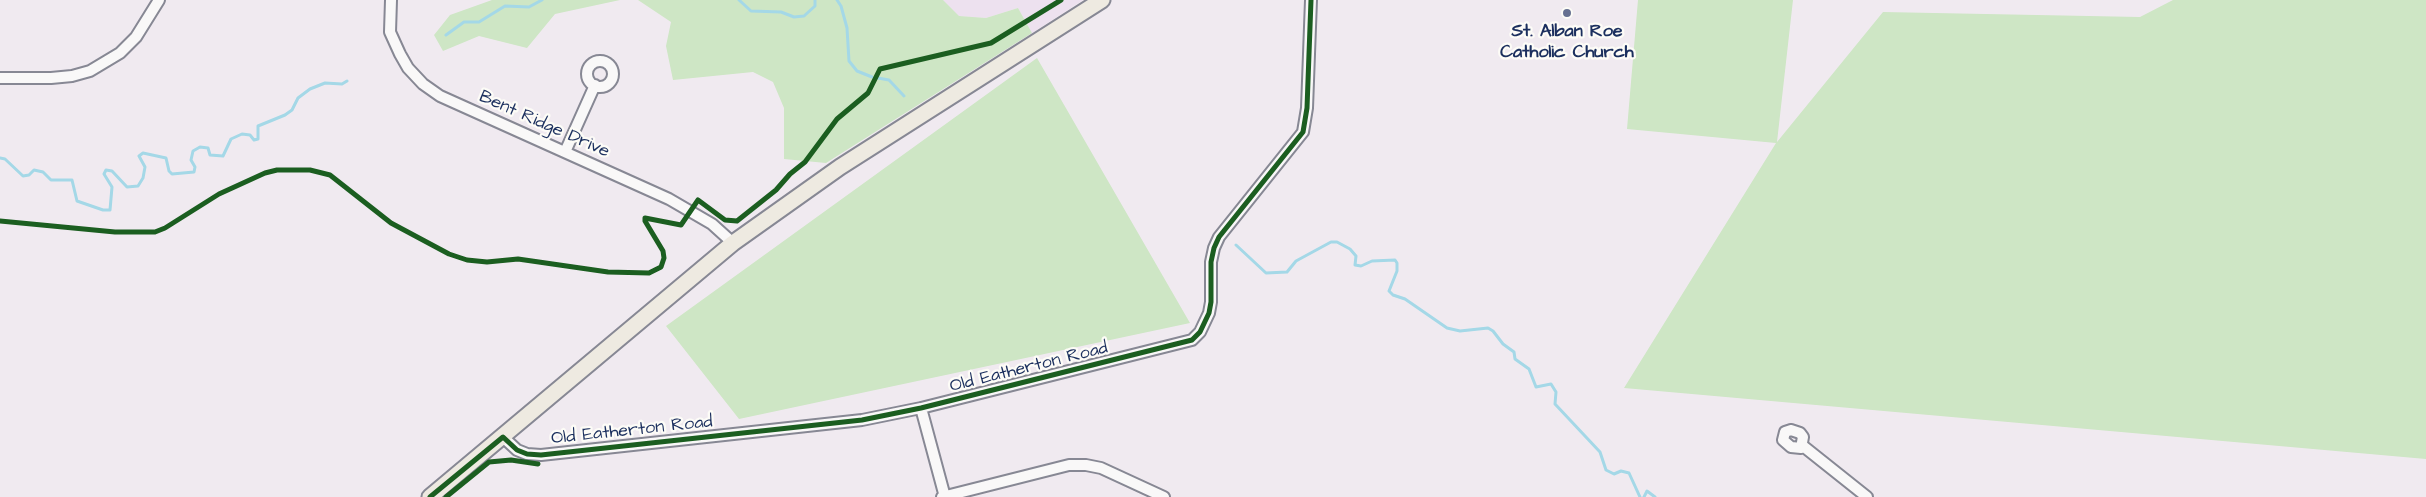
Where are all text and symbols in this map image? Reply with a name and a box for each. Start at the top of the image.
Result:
marker: St. Alban Roe Catholic Church [1561,7,1573,19]
place label: St. Alban Roe Catholic Church [1500,21,1634,64]
street label: Bent Ridge Drive [475,87,613,163]
street label: Old Eatherton Road [948,338,1110,398]
street label: Old Eatherton Road [550,412,714,450]

